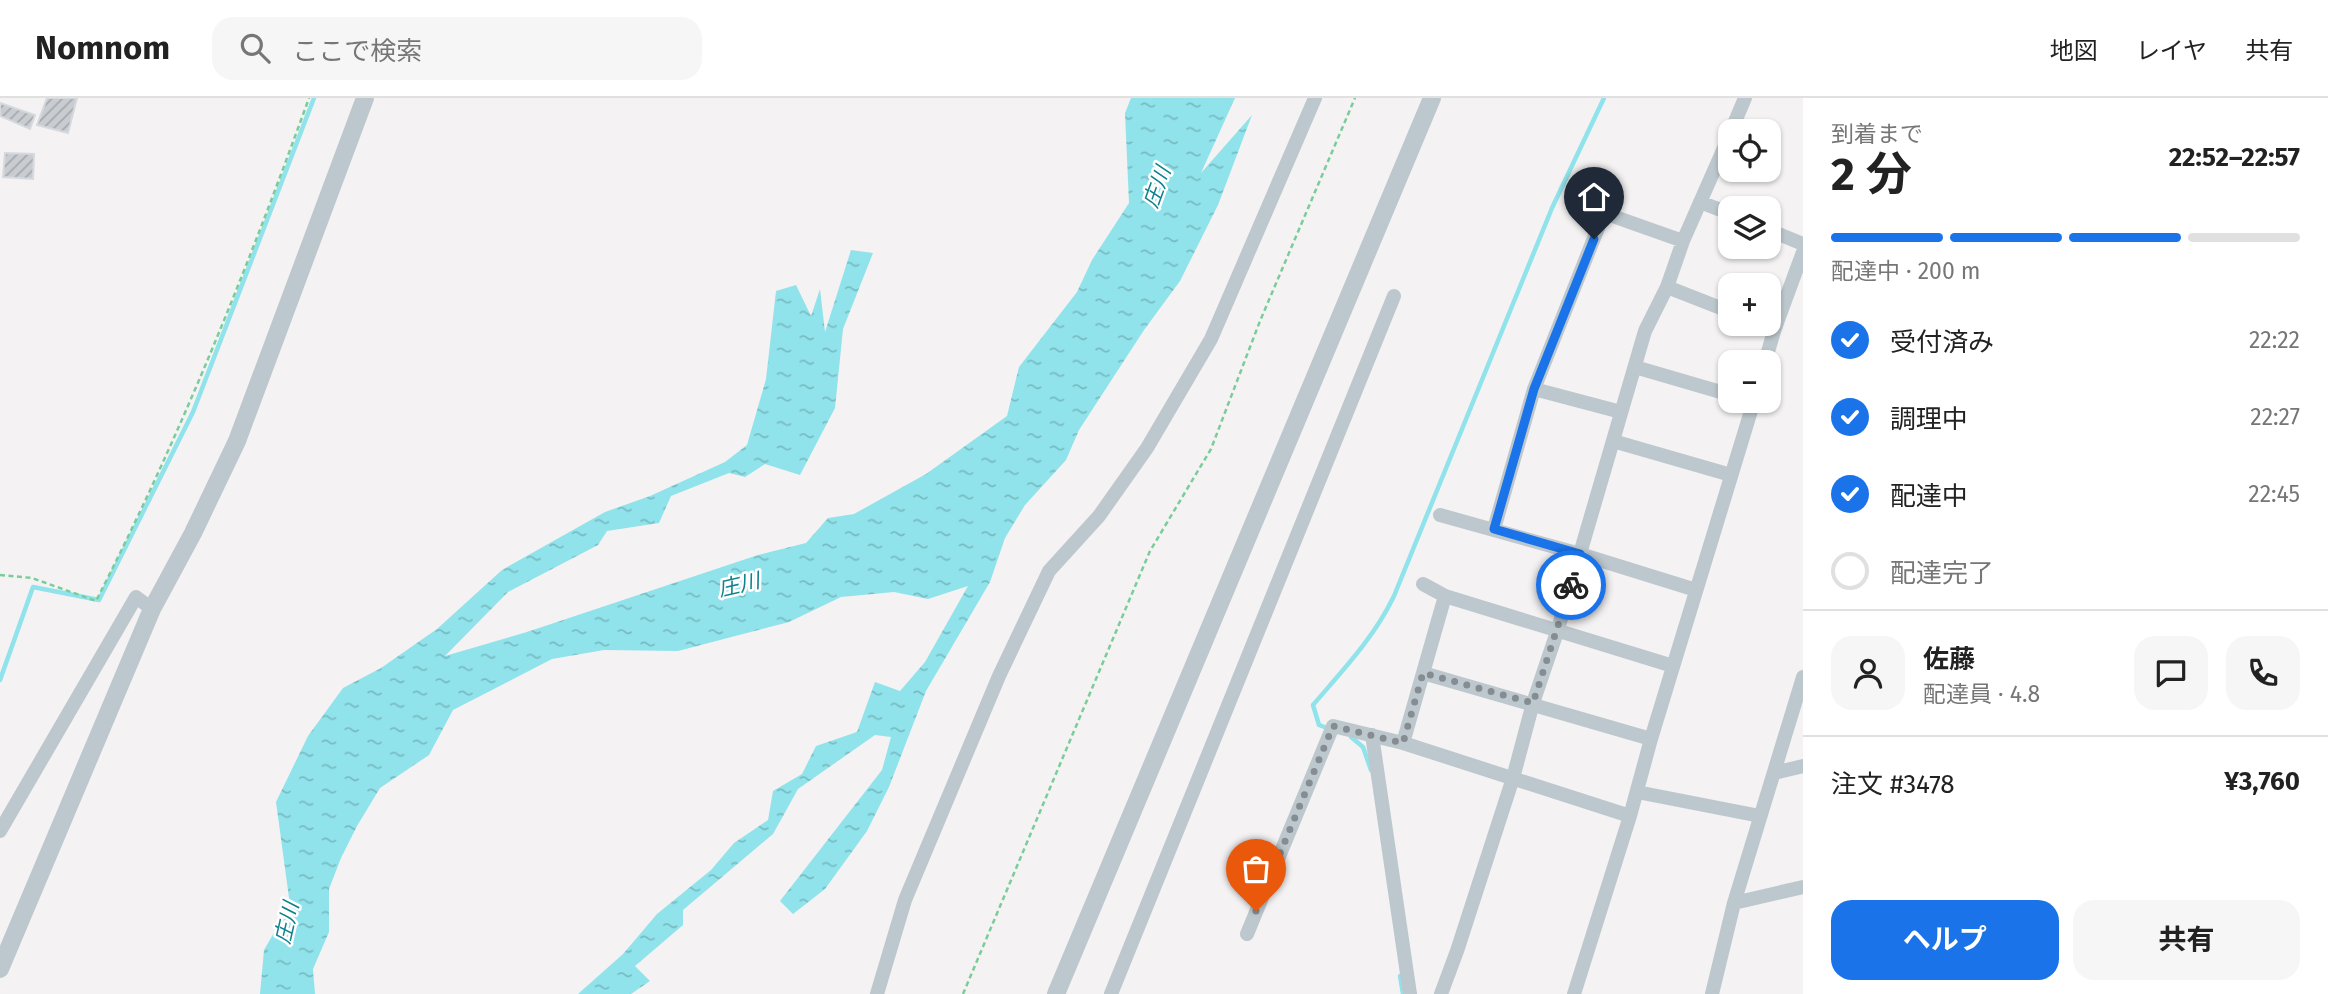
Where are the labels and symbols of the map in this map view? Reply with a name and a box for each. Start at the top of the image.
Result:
water label: 庄川 [1138,161,1177,211]
pin [1564,167,1624,239]
courier [1536,550,1606,620]
water label: 庄川 [716,567,764,602]
pin [1226,839,1286,911]
water label: 庄川 [270,898,305,946]

